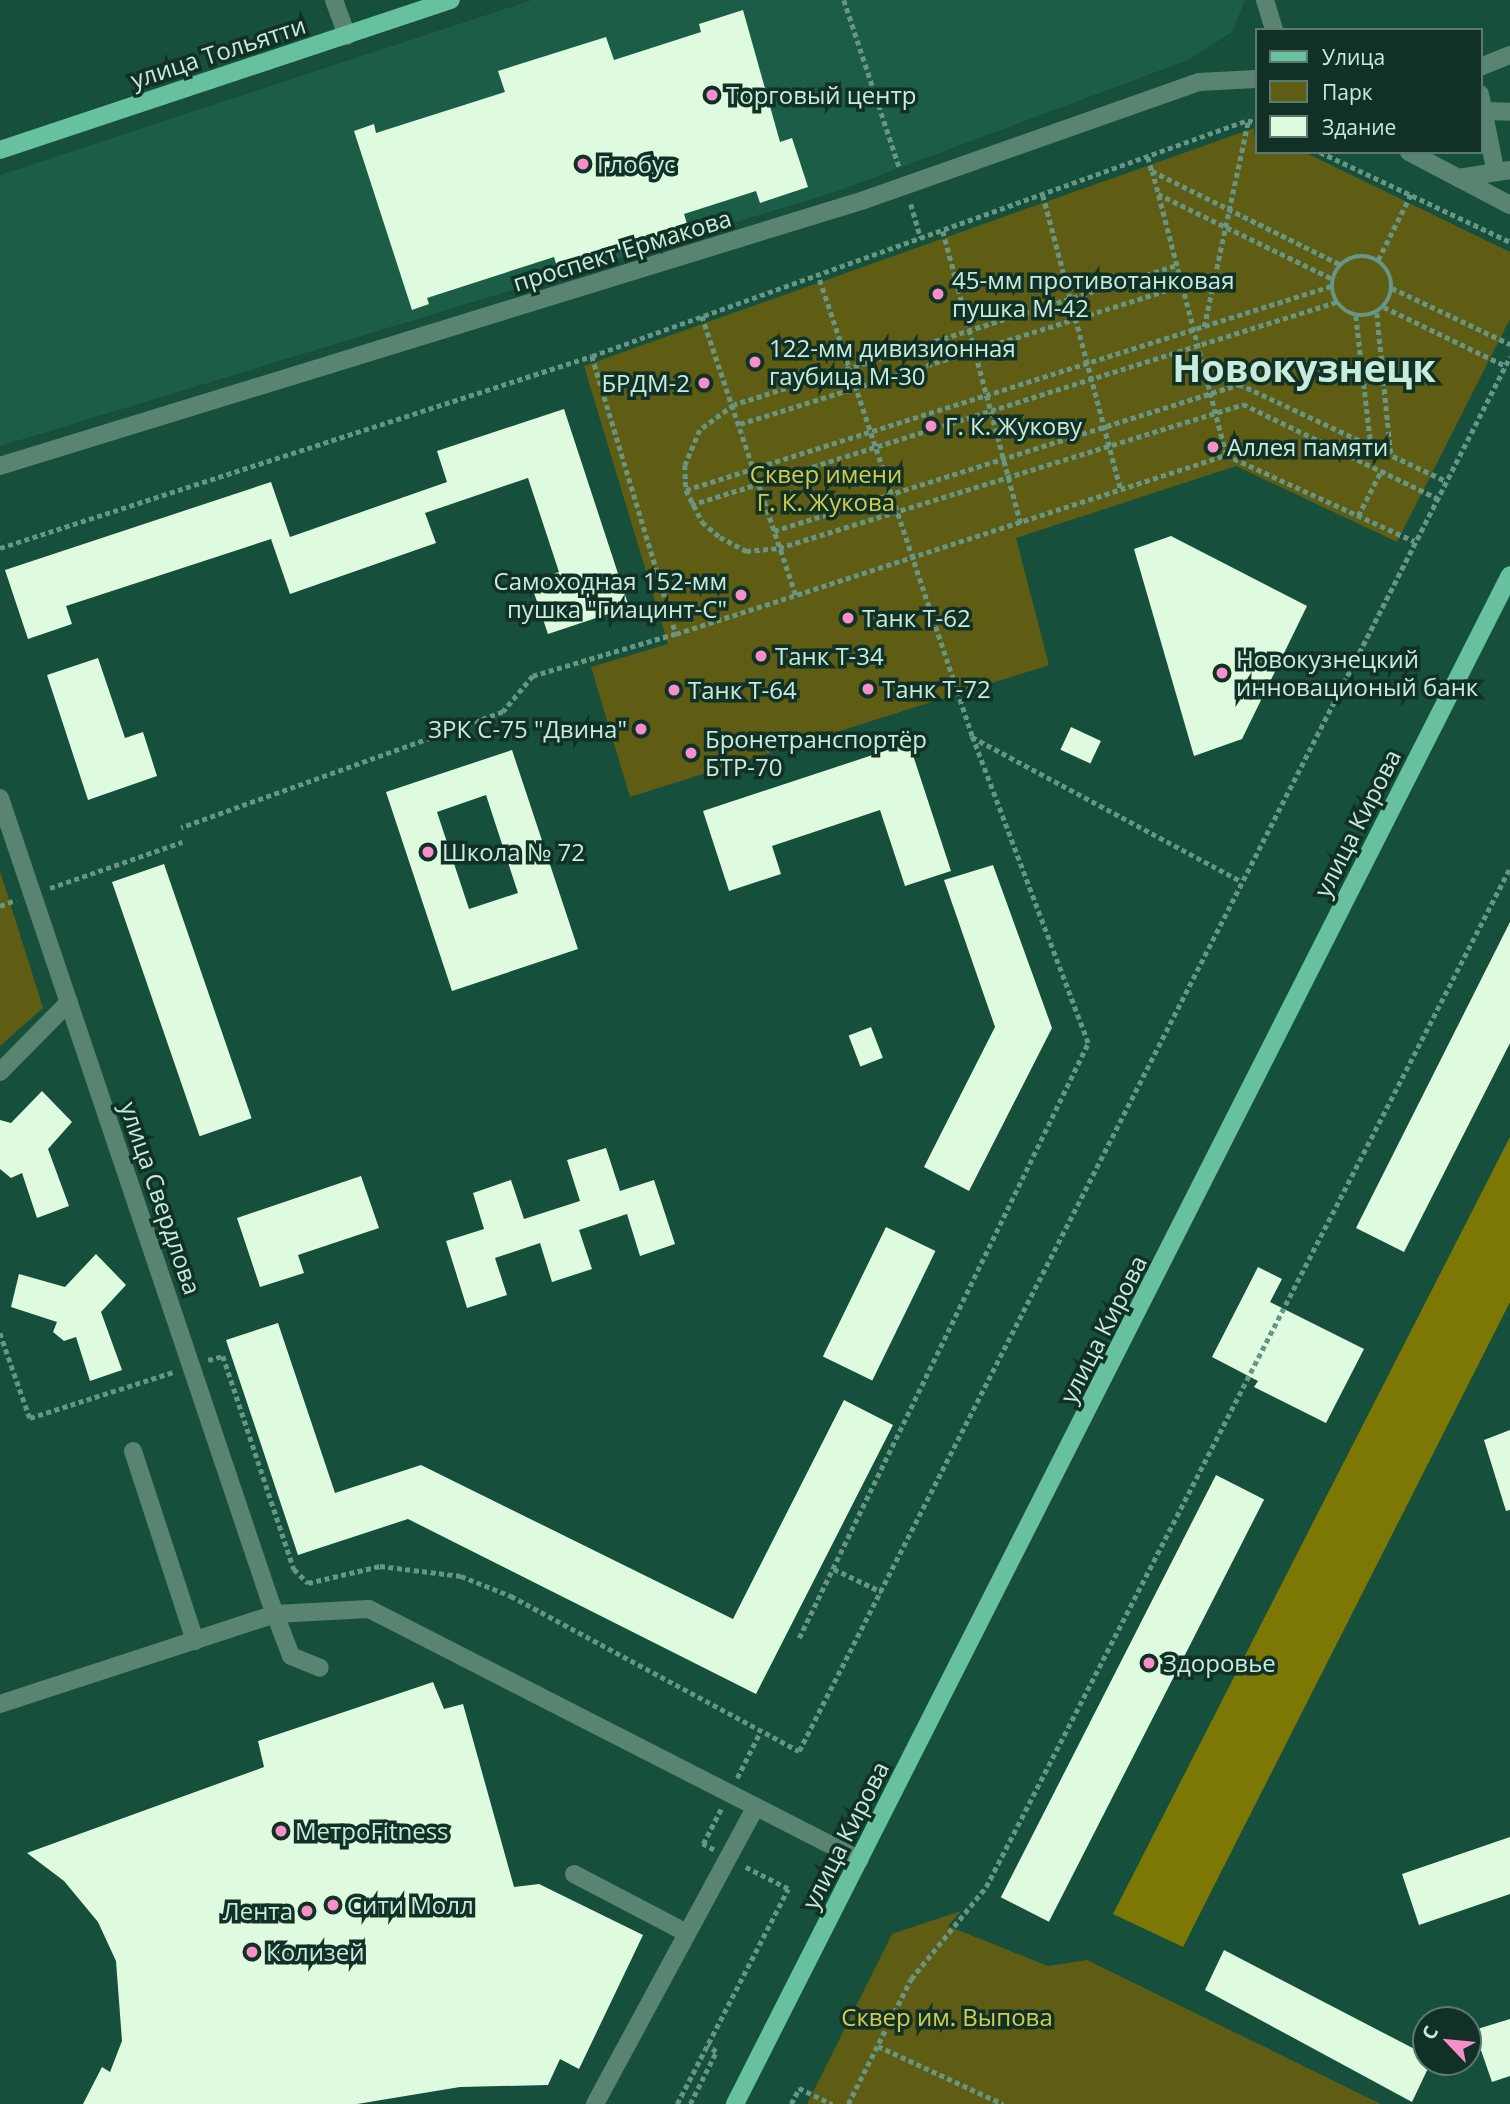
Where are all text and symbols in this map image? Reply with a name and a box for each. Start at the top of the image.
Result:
street label: улица Тольятти [127,10,309,94]
legend [1254,28,1482,154]
text: Улица [1322,43,1385,71]
text: Парк [1322,78,1373,106]
place label: Торговый центр [726,81,916,109]
marker: Торговый центр [704,87,720,103]
text: Здание [1322,113,1396,141]
place label: Глобус [597,150,675,178]
marker: Глобус [575,156,591,172]
street label: проспект Ермакова [509,203,735,297]
place label: 45-мм противотанковая пушка М-42 [952,266,1234,322]
marker: 45-мм противотанковая пушка М-42 [930,286,946,302]
place label: 122-мм дивизионная гаубица М-30 [769,334,1016,390]
district label: Новокузнецк [1172,345,1436,391]
marker: 122-мм дивизионная гаубица М-30 [747,354,763,370]
place label: БРДМ-2 [601,369,690,397]
marker: БРДМ-2 [696,375,712,391]
place label: Г. К. Жукову [945,412,1082,440]
marker: Г. К. Жукову [923,418,939,434]
place label: Аллея памяти [1227,433,1388,461]
marker: Аллея памяти [1205,439,1221,455]
park label: Сквер имени Г. К. Жукова [750,460,902,516]
place label: Самоходная 152-мм пушка "Гиацинт-С" [494,567,727,623]
marker: Самоходная 152-мм пушка "Гиацинт-С" [733,587,749,603]
place label: Танк Т-62 [862,604,971,632]
marker: Танк Т-62 [840,610,856,626]
place label: Танк Т-34 [775,642,884,670]
place label: Новокузнецкий инновационый банк [1236,645,1478,701]
marker: Танк Т-34 [753,648,769,664]
marker: Новокузнецкий инновационый банк [1214,665,1230,681]
place label: Танк Т-72 [882,675,991,703]
place label: Танк Т-64 [688,676,797,704]
marker: Танк Т-72 [860,681,876,697]
marker: Танк Т-64 [666,682,682,698]
place label: ЗРК С-75 "Двина" [428,715,627,743]
marker: ЗРК С-75 "Двина" [633,721,649,737]
place label: Бронетранспортёр БТР-70 [705,725,927,781]
street label: улица Кирова [1307,744,1407,902]
marker: Бронетранспортёр БТР-70 [683,745,699,761]
place label: Школа № 72 [442,838,585,866]
marker: Школа № 72 [420,844,436,860]
street label: улица Свердлова [115,1098,207,1298]
street label: улица Кирова [1053,1250,1153,1408]
place label: Здоровье [1163,1649,1276,1677]
marker: Здоровье [1141,1655,1157,1671]
street label: улица Кирова [795,1756,895,1914]
place label: МетроFitness [295,1817,449,1845]
marker: МетроFitness [273,1823,289,1839]
place label: Сити Молл [347,1891,474,1919]
place label: Лента [223,1897,293,1925]
marker: Сити Молл [325,1897,341,1913]
marker: Лента [299,1903,315,1919]
place label: Колизей [266,1938,364,1966]
marker: Колизей [244,1944,260,1960]
park label: Сквер им. Выпова [841,2003,1053,2031]
north arrow [1412,2006,1482,2076]
text: С [1416,2022,1444,2044]

